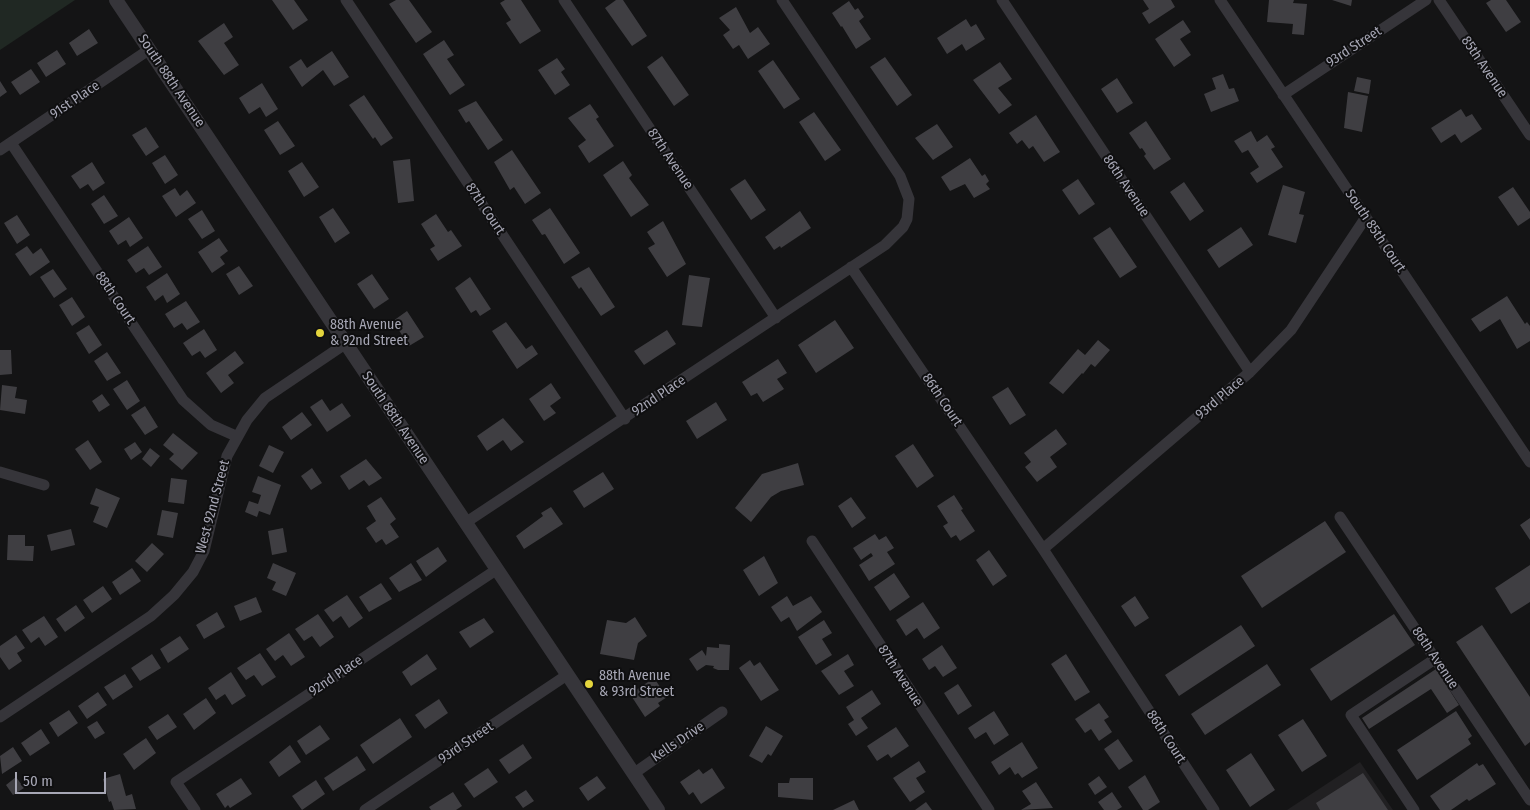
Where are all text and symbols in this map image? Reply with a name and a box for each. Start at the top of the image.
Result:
street label: 93rd Street [1323,23,1385,71]
street label: South 88th Avenue [134,31,208,131]
street label: 85th Avenue [1457,33,1511,101]
street label: 91st Place [47,77,103,123]
street label: 87th Avenue [644,125,696,193]
street label: 86th Avenue [1099,152,1153,220]
street label: 87th Court [462,180,508,238]
street label: South 85th Court [1341,186,1409,276]
street label: 88th Court [91,268,139,328]
place label: 88th Avenue & 92nd Street [330,317,408,350]
marker: 88th Avenue & 92nd Street [314,327,326,339]
street label: South 88th Avenue [358,368,432,468]
street label: 86th Court [918,370,966,430]
street label: 92nd Place [629,372,689,420]
street label: 93rd Place [1192,373,1248,423]
street label: West 92nd Street [192,458,234,556]
street label: 86th Avenue [1408,624,1462,692]
street label: 87th Avenue [874,642,926,710]
street label: 92nd Place [306,652,366,700]
place label: 88th Avenue & 93rd Street [599,668,674,700]
marker: 88th Avenue & 93rd Street [583,678,595,690]
street label: 86th Court [1143,707,1189,767]
street label: Kells Drive [648,718,708,766]
street label: 93rd Street [435,719,497,767]
scale bar [18,762,109,794]
text: 50 m [23,772,53,790]

